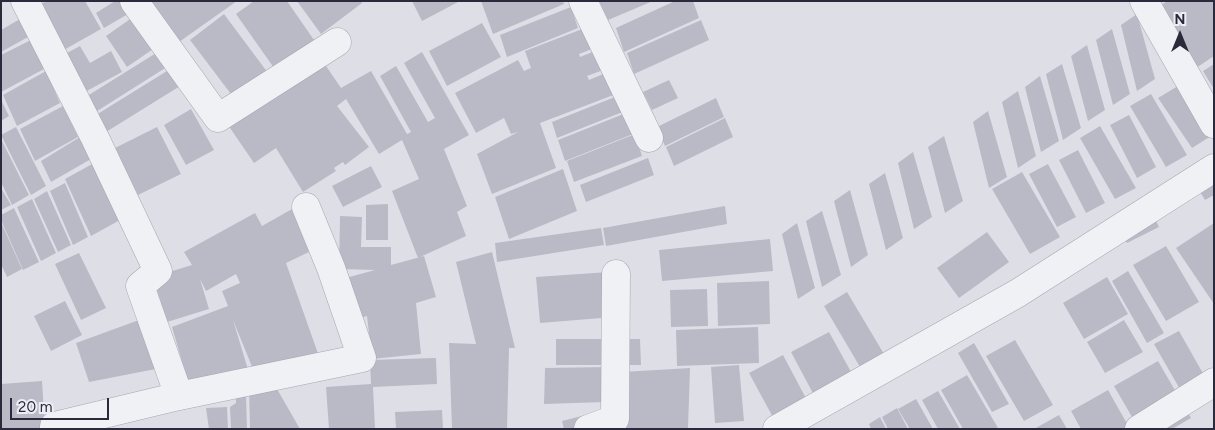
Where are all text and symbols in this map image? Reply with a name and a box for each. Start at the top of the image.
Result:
north arrow [1155,10,1205,60]
text: N [1175,11,1185,28]
scale bar [12,388,111,420]
text: 20 m [18,398,52,416]

